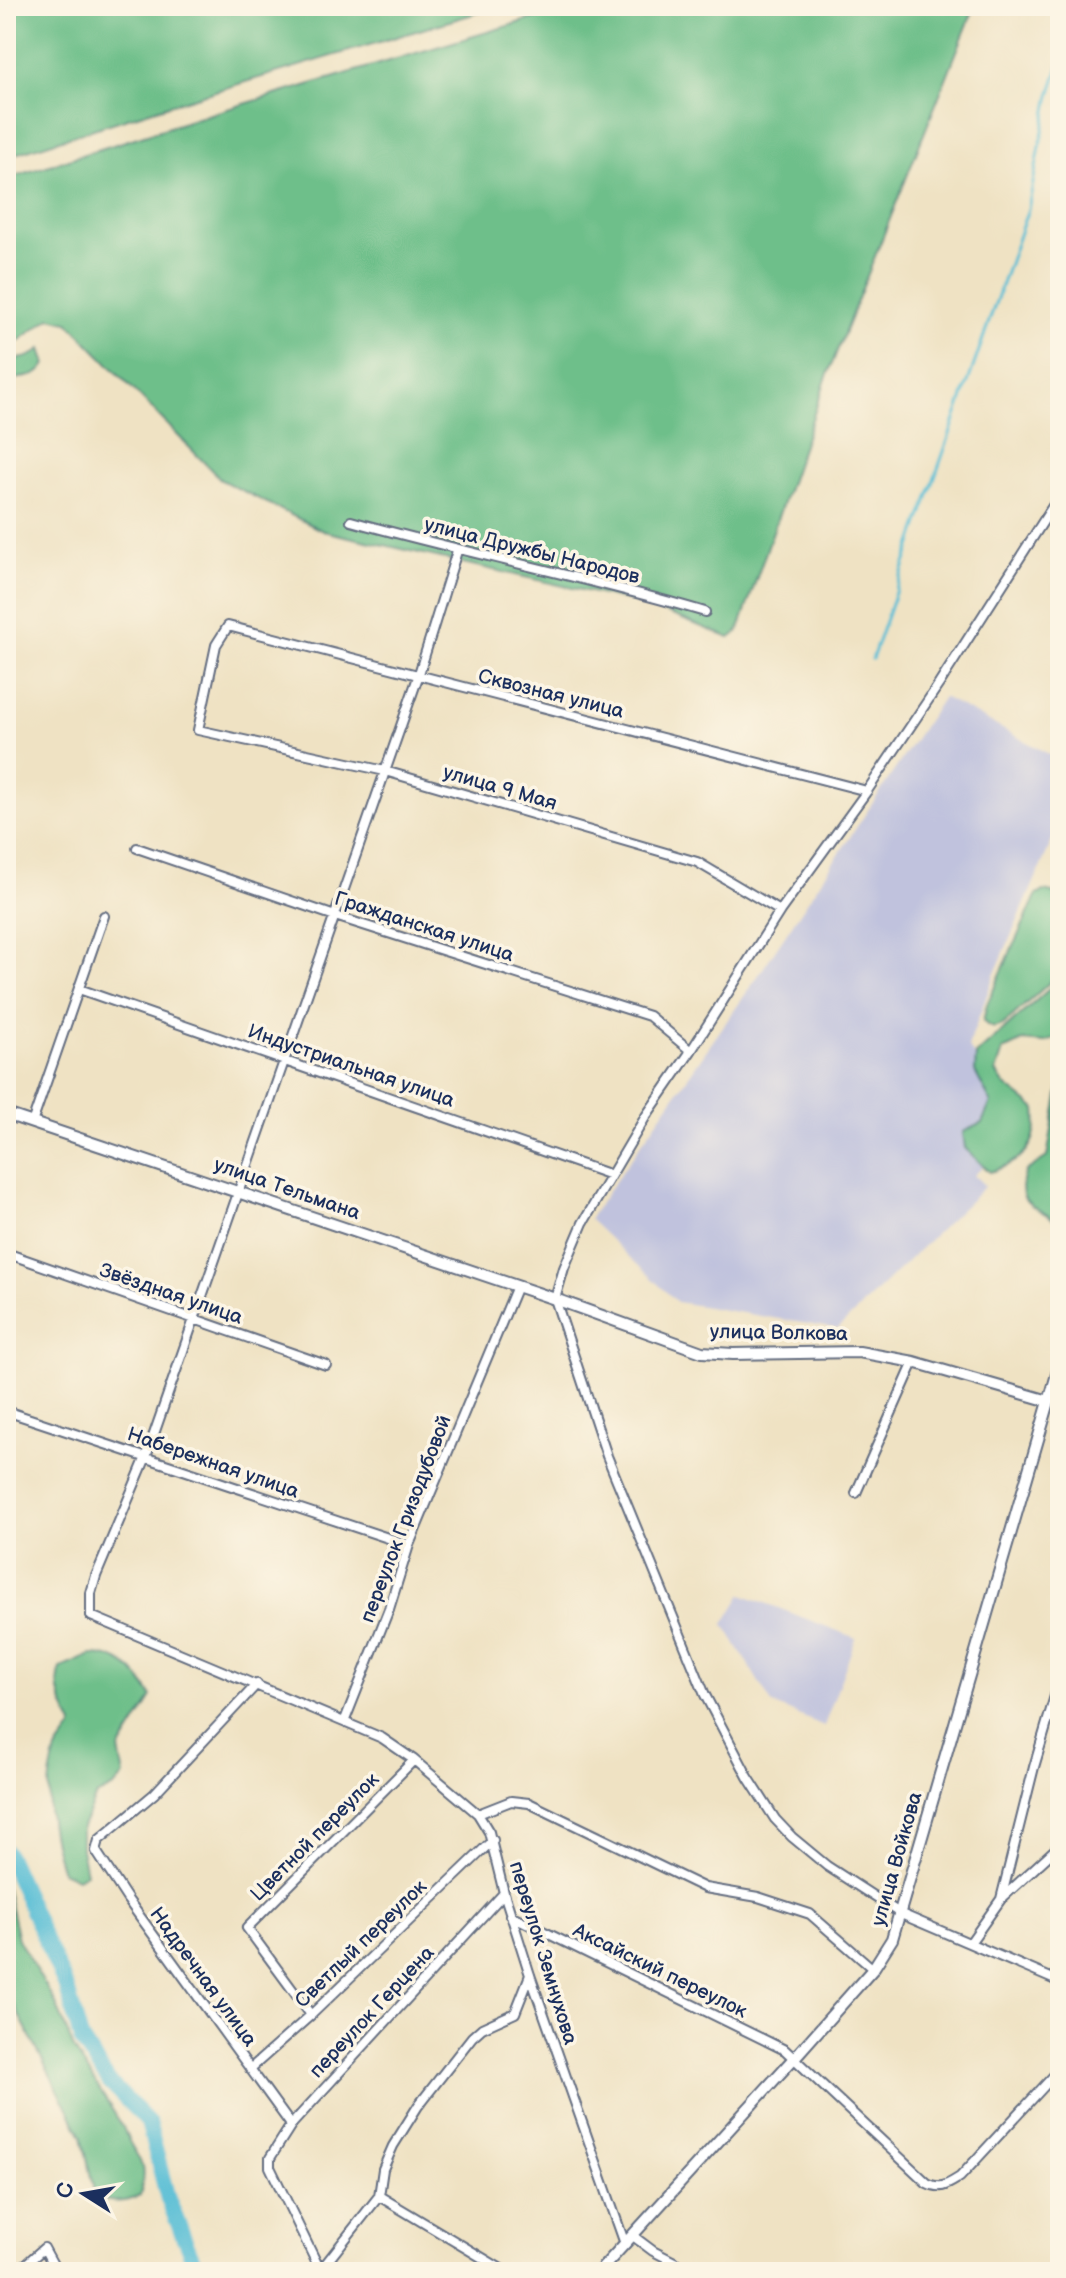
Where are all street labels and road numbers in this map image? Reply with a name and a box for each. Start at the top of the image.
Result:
street label: улица Дружбы Народов [422,513,643,589]
street label: Сквозная улица [476,664,627,724]
street label: улица 9 Мая [440,760,560,816]
street label: Гражданская улица [331,887,517,967]
street label: Индустриальная улица [244,1019,458,1113]
street label: улица Тельмана [211,1153,363,1225]
street label: Звёздная улица [96,1258,246,1330]
street label: улица Волкова [710,1320,848,1346]
street label: переулок Гризодубовой [355,1412,457,1626]
street label: Набережная улица [124,1422,302,1504]
street label: Цветной переулок [246,1768,384,1906]
street label: улица Войкова [866,1789,928,1929]
street label: переулок Земнухова [504,1858,582,2048]
street label: Светлый переулок [290,1875,432,2013]
street label: Надречная улица [144,1903,262,2052]
street label: Аксайский переулок [568,1918,751,2024]
street label: переулок Герцена [305,1941,439,2083]

